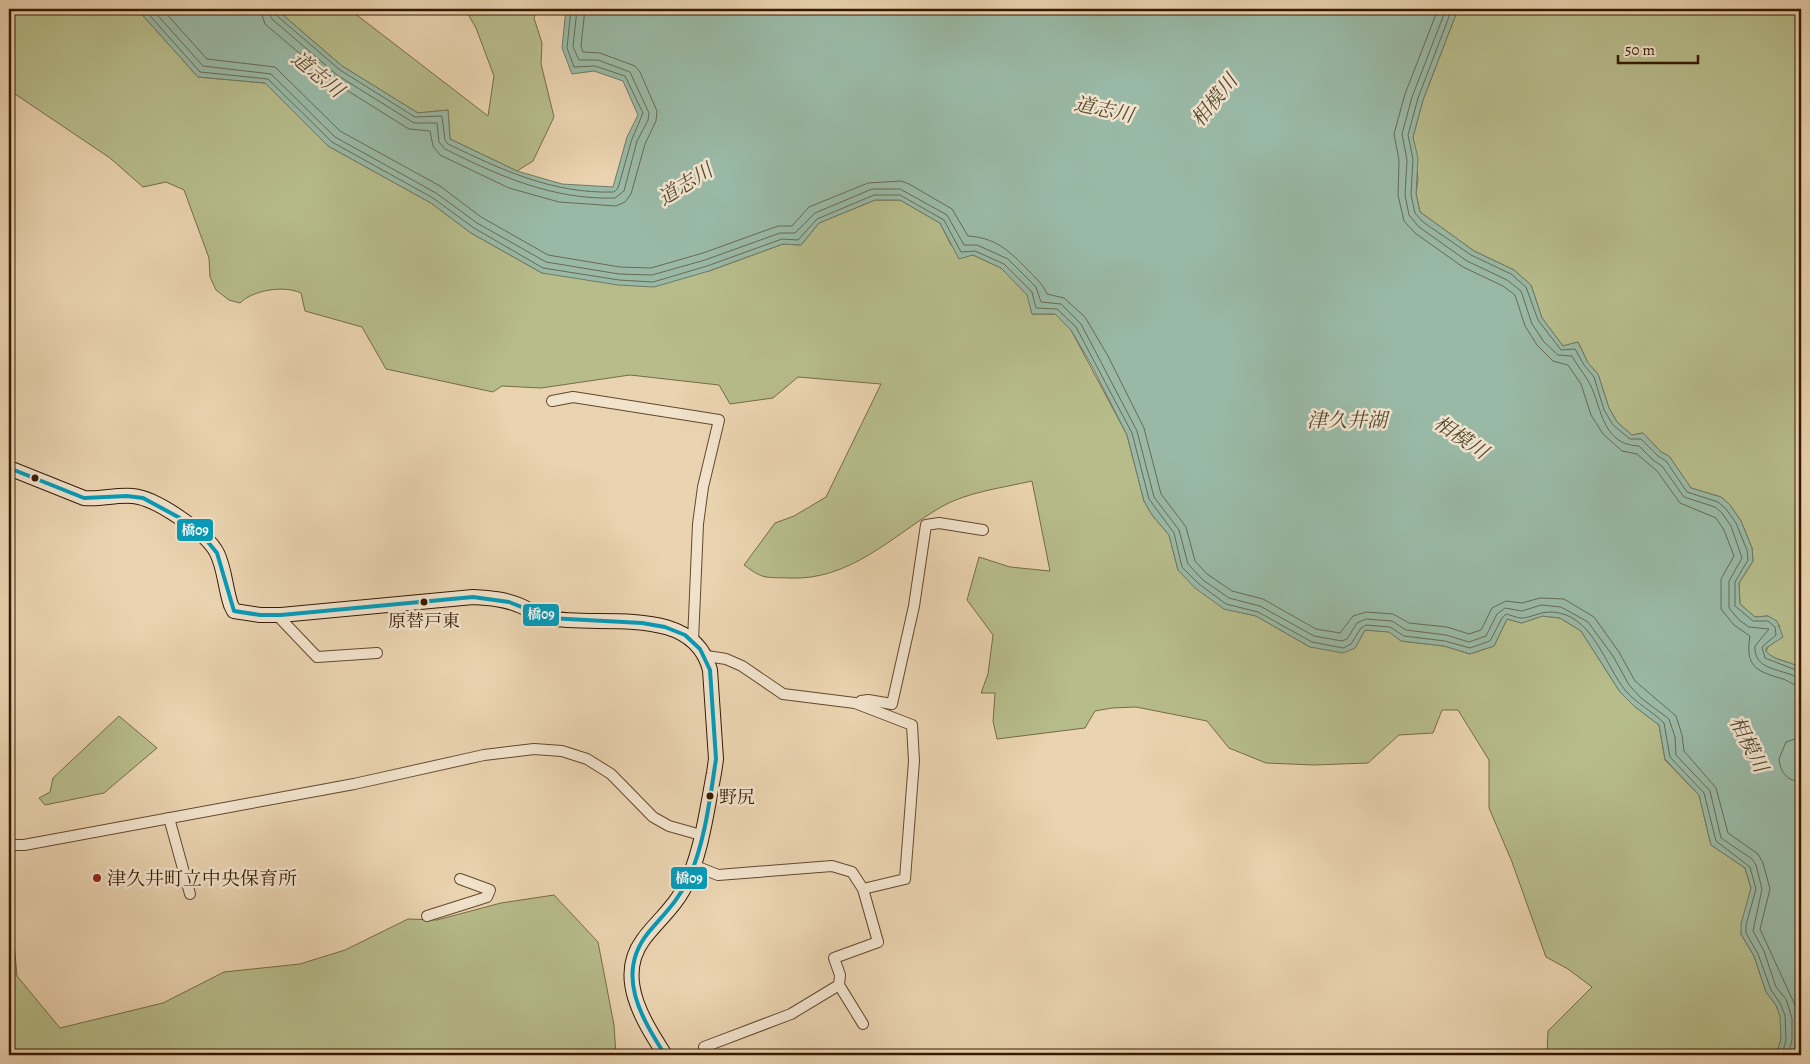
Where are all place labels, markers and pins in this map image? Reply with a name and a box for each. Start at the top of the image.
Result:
unlabelled marker [30,473,40,483]
marker: 原替戸東 [419,597,429,607]
place label: 原替戸東 [388,609,460,633]
place label: 野尻 [719,785,755,809]
marker: 野尻 [705,791,715,801]
place label: 津久井町立中央保育所 [107,866,297,892]
marker: 津久井町立中央保育所 [91,872,103,884]

